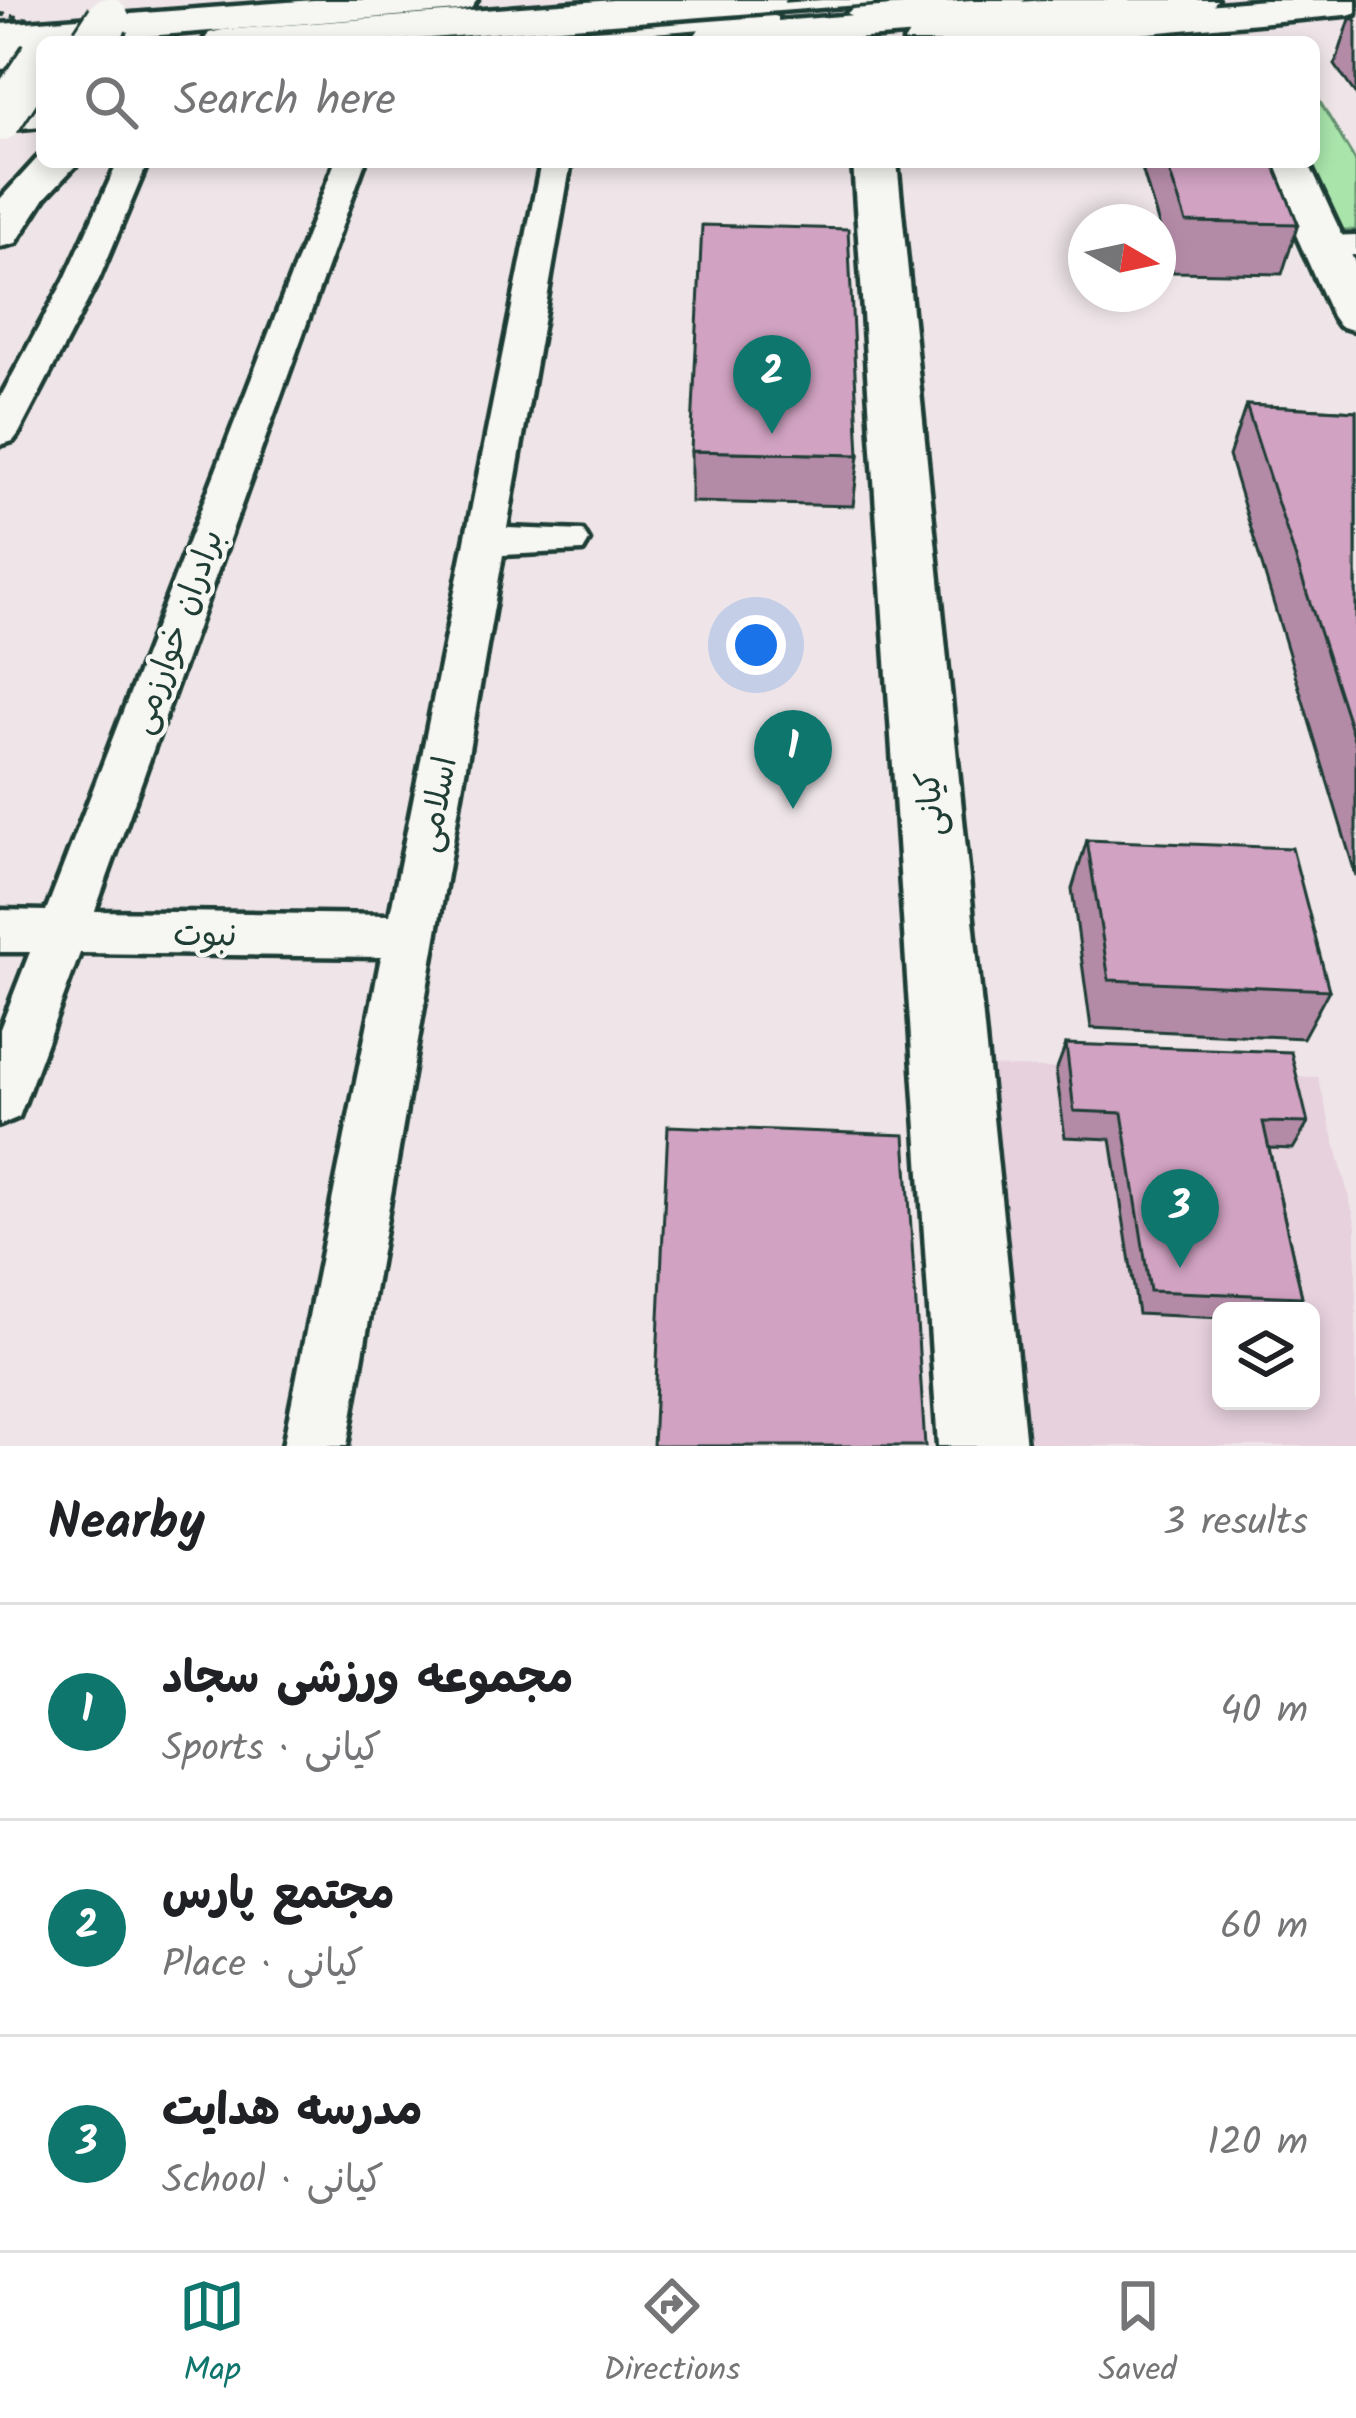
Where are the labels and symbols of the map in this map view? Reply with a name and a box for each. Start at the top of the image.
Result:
north arrow [1068,204,1176,312]
pin: 2 [733,335,811,434]
street label: برادران خوارزمی [117,523,240,742]
your location [726,615,786,675]
pin: 1 [754,710,832,809]
street label: اسلامی [403,752,474,857]
street label: کیانی [903,769,962,839]
street label: نبوت [173,909,237,964]
pin: 3 [1141,1169,1219,1268]

